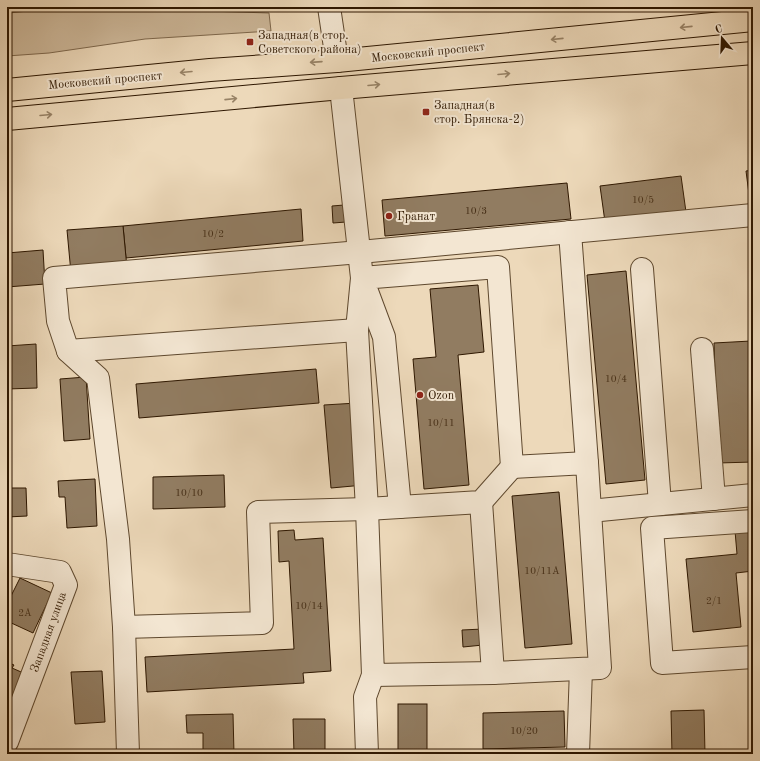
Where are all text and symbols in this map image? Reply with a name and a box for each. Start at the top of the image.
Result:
north arrow [702,18,742,58]
one-way arrow [680,23,693,30]
text: С [714,24,724,36]
place label: Западная(в стор. Советского района) [258,29,362,56]
one-way arrow [551,36,564,43]
marker: Западная(в стор. Советского района) [245,37,255,47]
street label: Московский проспект [371,41,486,65]
one-way arrow [310,59,323,66]
one-way arrow [180,69,193,76]
street label: Московский проспект [48,70,163,92]
one-way arrow [497,71,510,78]
one-way arrow [367,81,380,89]
one-way arrow [224,95,237,102]
place label: Западная(в стор. Брянска-2) [434,99,524,126]
marker: Западная(в стор. Брянска-2) [421,107,431,117]
one-way arrow [39,112,52,119]
house number: 10/5 [632,195,654,205]
house number: 10/3 [465,206,487,216]
marker: Гранат [384,211,394,221]
place label: Гранат [397,211,435,223]
house number: 10/2 [202,229,224,239]
house number: 10/4 [605,374,627,384]
marker: Ozon [415,390,425,400]
place label: Ozon [428,390,455,402]
house number: 10/11 [427,418,455,428]
house number: 10/10 [175,488,203,498]
house number: 10/11А [524,566,560,576]
street label: Западная улица [29,590,69,674]
house number: 2/1 [706,596,722,606]
house number: 10/14 [295,601,323,611]
house number: 2А [18,608,32,618]
house number: 10/20 [510,726,538,736]

